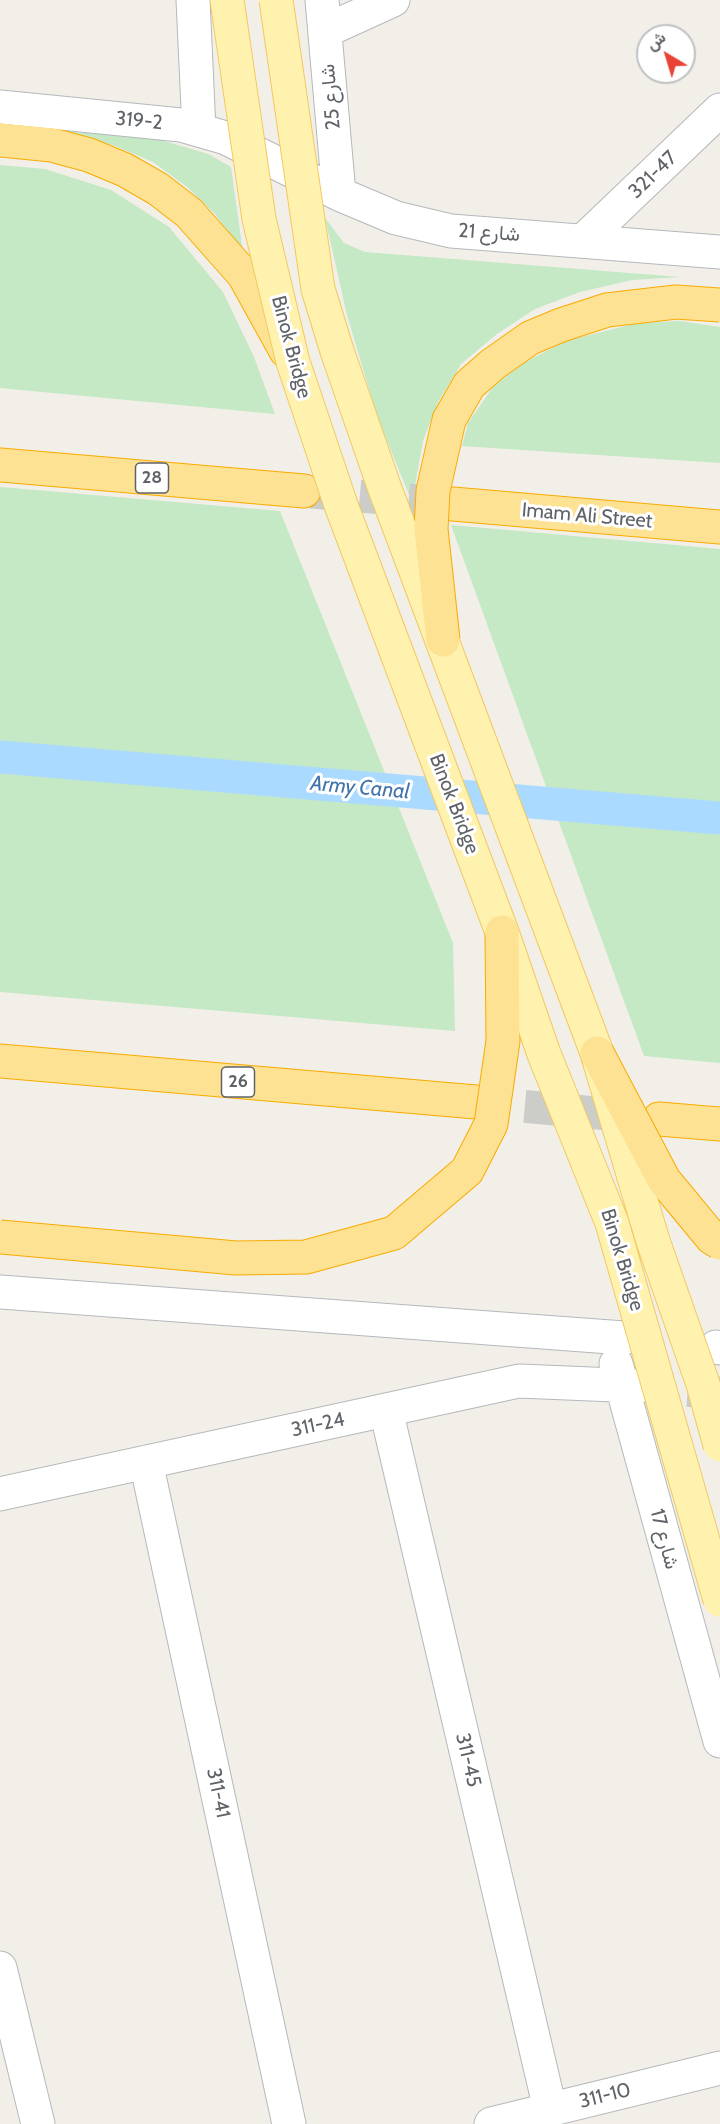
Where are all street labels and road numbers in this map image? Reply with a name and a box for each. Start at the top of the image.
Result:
street label: شارع 25 [316,63,346,131]
street label: 319-2 [114,107,164,135]
street label: 321-47 [624,146,682,204]
street label: شارع 21 [457,219,521,247]
street label: Binok Bridge [266,293,316,401]
road number: 28 [136,463,168,493]
street label: Imam Ali Street [521,498,653,534]
street label: Binok Bridge [424,751,484,857]
road number: 26 [222,1067,254,1097]
street label: Binok Bridge [595,1206,649,1314]
street label: 311-24 [289,1408,347,1442]
street label: شارع 17 [644,1506,684,1572]
street label: 311-45 [450,1731,486,1789]
street label: 311-41 [201,1766,235,1820]
street label: 311-10 [577,2078,633,2114]

